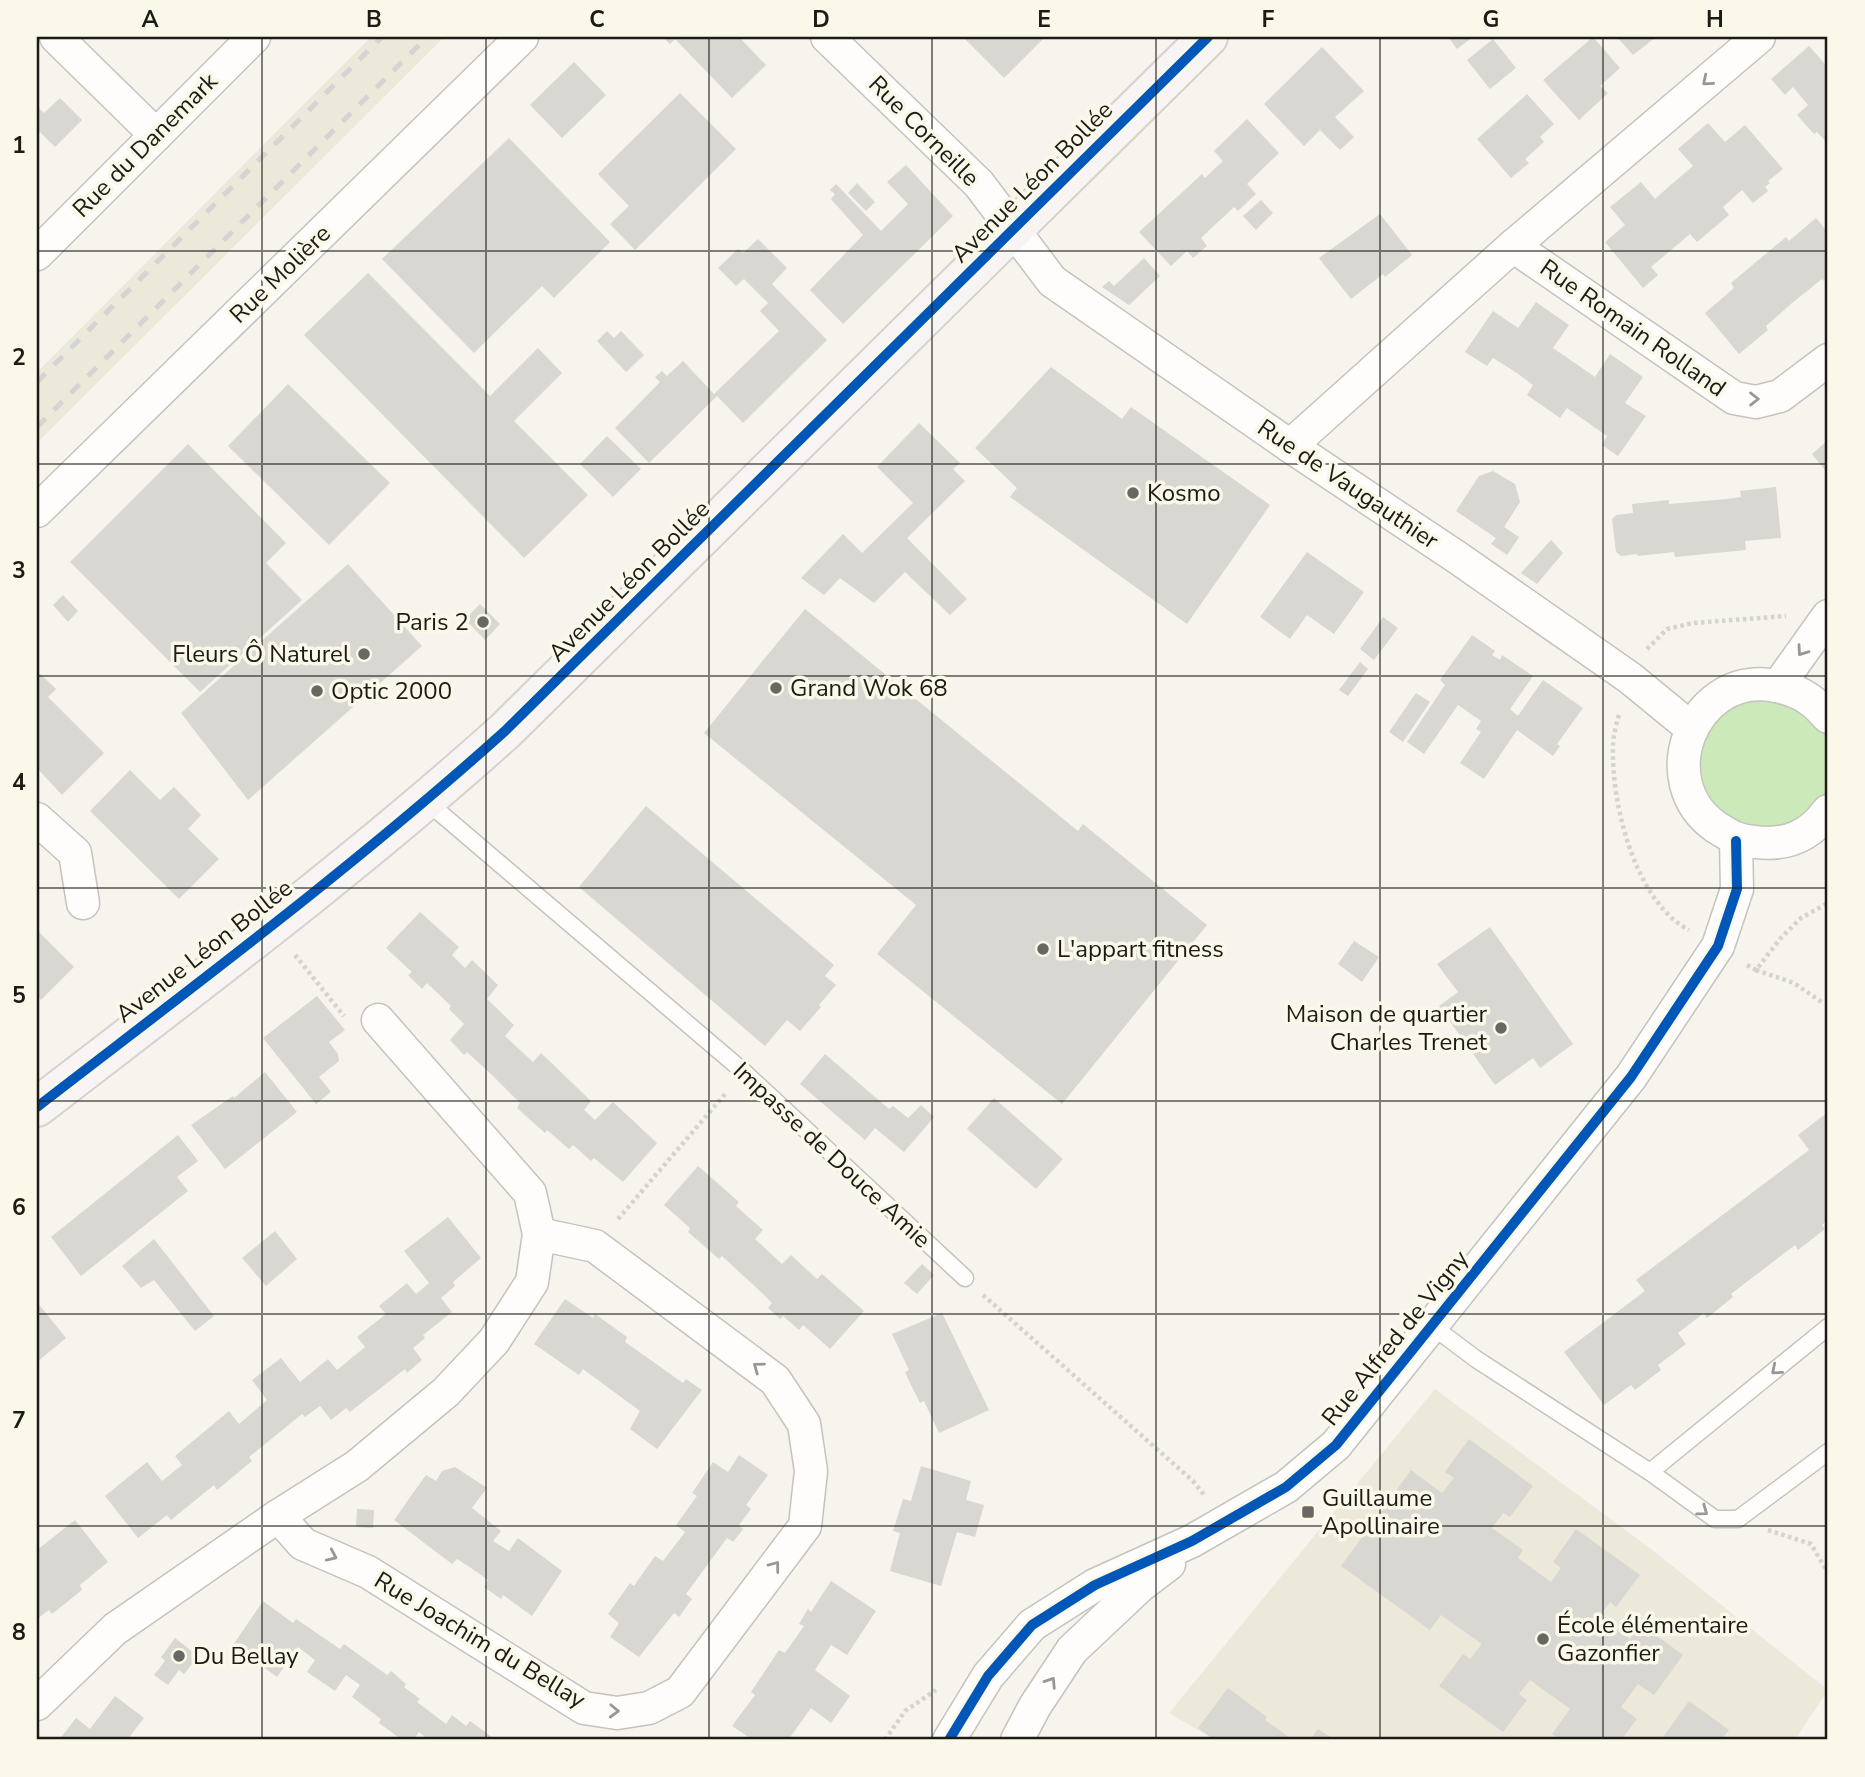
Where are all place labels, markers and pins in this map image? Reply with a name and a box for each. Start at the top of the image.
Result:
place label: Kosmo [1147,477,1221,509]
marker: Kosmo [1125,485,1141,501]
place label: Paris 2 [395,606,469,638]
marker: Paris 2 [475,614,491,630]
place label: Fleurs Ô Naturel [172,638,350,670]
marker: Fleurs Ô Naturel [356,646,372,662]
place label: Grand Wok 68 [790,672,948,704]
place label: Optic 2000 [331,675,452,707]
marker: Grand Wok 68 [768,680,784,696]
marker: Optic 2000 [309,683,325,699]
place label: L'appart fitness [1057,933,1224,965]
marker: L'appart fitness [1035,941,1051,957]
place label: Maison de quartier Charles Trenet [1286,998,1488,1058]
marker: Maison de quartier Charles Trenet [1493,1020,1509,1036]
place label: Guillaume Apollinaire [1322,1482,1440,1542]
marker: Guillaume Apollinaire [1300,1504,1316,1520]
place label: École élémentaire Gazonfier [1557,1609,1748,1669]
marker: École élémentaire Gazonfier [1535,1631,1551,1647]
place label: Du Bellay [193,1640,299,1672]
marker: Du Bellay [171,1648,187,1664]

